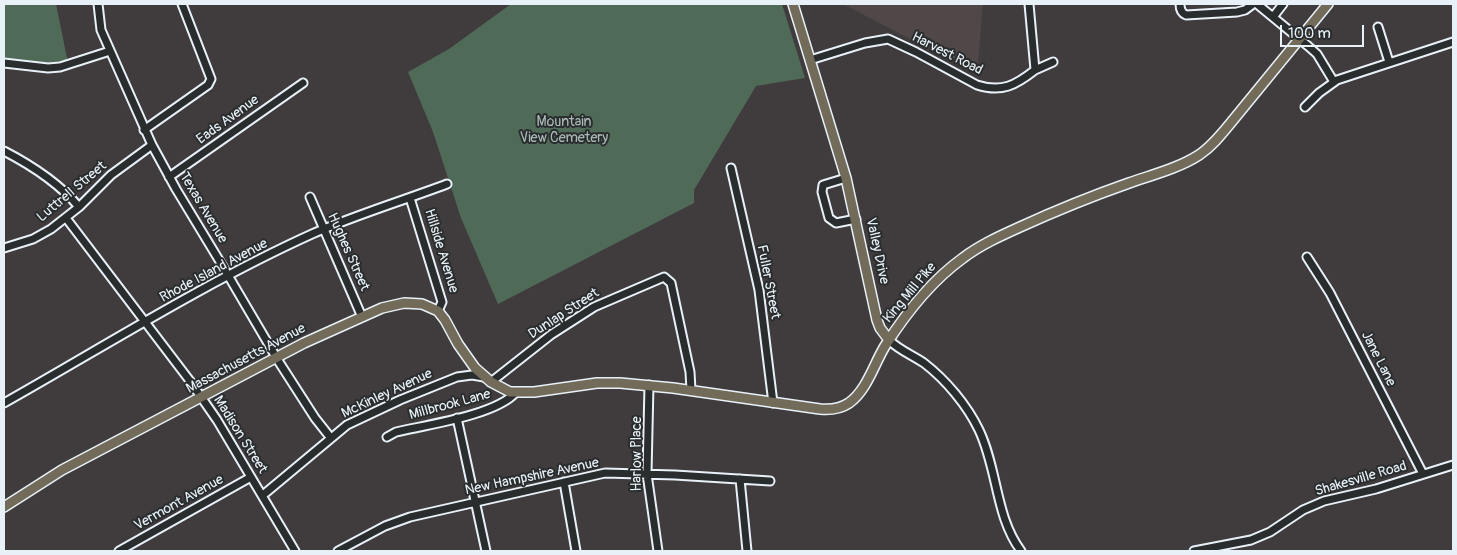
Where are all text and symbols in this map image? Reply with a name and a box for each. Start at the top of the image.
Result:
scale bar [1282,15,1366,47]
text: 100 m [1288,24,1331,43]
street label: Harvest Road [909,29,985,79]
street label: Eads Avenue [194,92,262,148]
park label: Mountain View Cemetery [520,114,608,146]
street label: Luttrell Street [34,158,110,226]
street label: Texas Avenue [175,170,231,246]
street label: Hillside Avenue [420,207,462,295]
street label: Hughes Street [323,210,373,294]
street label: Valley Drive [862,216,892,286]
street label: Rhode Island Avenue [157,236,271,306]
street label: Fuller Street [753,244,783,320]
street label: King Mill Pike [880,259,940,327]
street label: Dunlap Street [525,285,603,343]
street label: Massachusetts Avenue [183,320,309,398]
street label: Jane Lane [1357,329,1399,389]
street label: McKinley Avenue [339,366,435,422]
street label: Millbrook Lane [407,386,493,424]
street label: Madison Street [209,393,271,477]
street label: Harlow Place [629,416,645,492]
street label: New Hampshire Avenue [464,455,600,499]
street label: Shakesville Road [1313,458,1409,500]
street label: Vermont Avenue [131,472,227,534]

